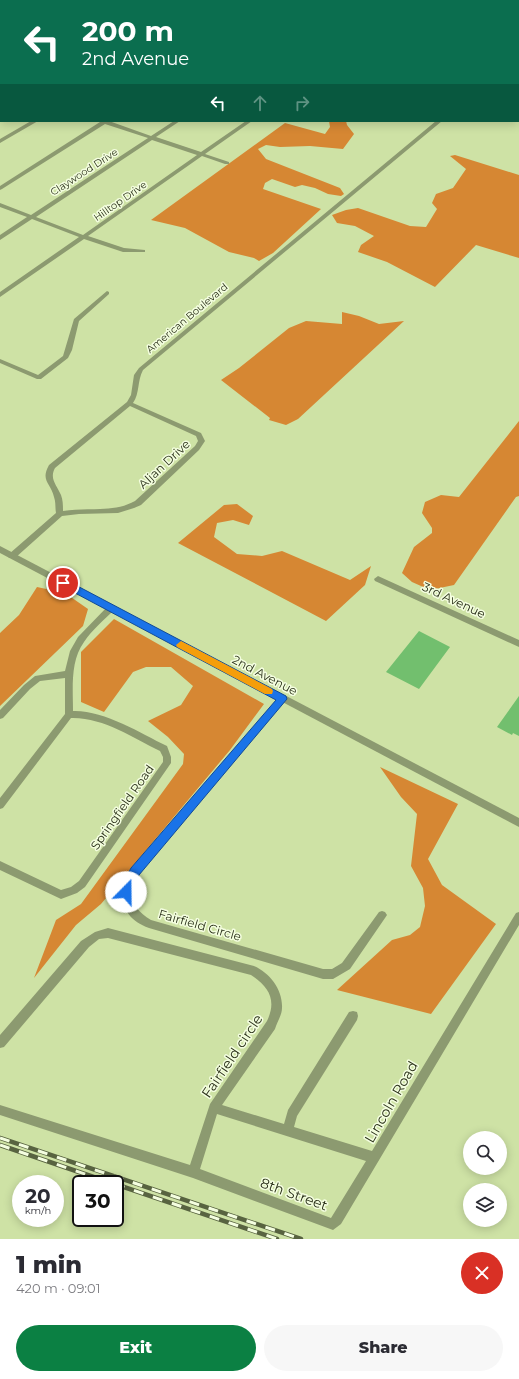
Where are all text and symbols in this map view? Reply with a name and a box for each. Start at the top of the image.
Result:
text: 200 m [82,14,174,48]
icon: left [16,16,68,68]
text: 2nd Avenue [82,48,189,70]
icon: left [207,92,229,114]
icon: ahead [249,92,271,114]
icon: right [291,92,313,114]
street label: Claywood Drive [48,145,120,199]
street label: Hilltop Drive [91,178,149,224]
street label: American Boulevard [144,280,230,356]
street label: Aljan Drive [135,436,193,492]
pin [46,566,80,600]
icon: arrive [52,572,74,594]
street label: 3rd Avenue [420,579,488,621]
street label: 2nd Avenue [230,652,300,698]
street label: Springfield Road [87,762,157,852]
position arrow [105,871,147,913]
street label: Fairfield Circle [157,906,243,944]
street label: Fairfield circle [197,1011,267,1101]
street label: Lincoln Road [360,1058,422,1146]
map controls [463,1131,507,1227]
button: search [463,1131,507,1175]
street label: 8th Street [258,1174,330,1215]
speed limit sign: 30 [72,1175,124,1227]
button: layers [463,1183,507,1227]
text: 20 [25,1184,51,1208]
text: km/h [25,1204,51,1217]
text: 1 min [16,1250,82,1279]
button: close [461,1252,503,1294]
text: 420 m · 09:01 [16,1280,100,1296]
button: Exit [16,1325,256,1371]
button: Share [264,1325,503,1371]

